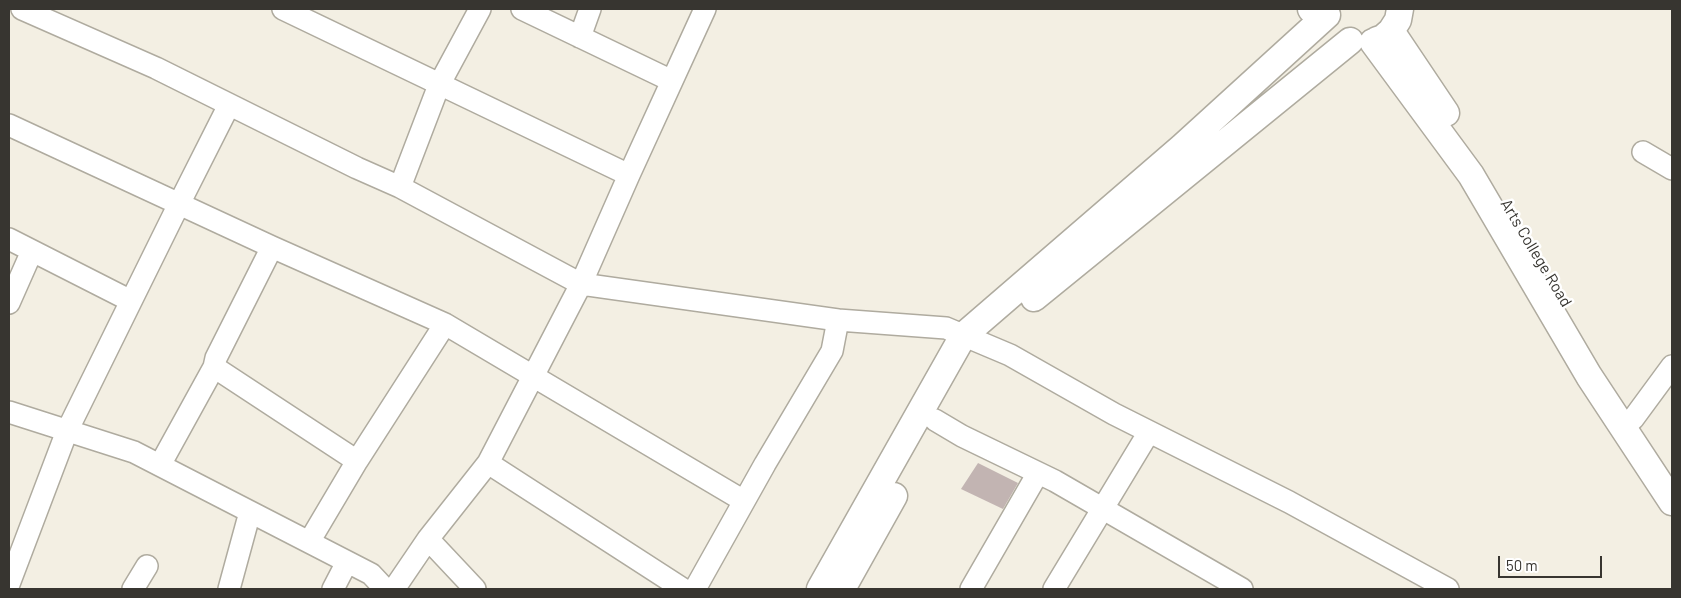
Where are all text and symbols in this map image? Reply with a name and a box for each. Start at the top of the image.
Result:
street label: Arts College Road [1496,196,1576,310]
scale bar [1501,546,1605,578]
text: 50 m [1506,556,1538,574]

